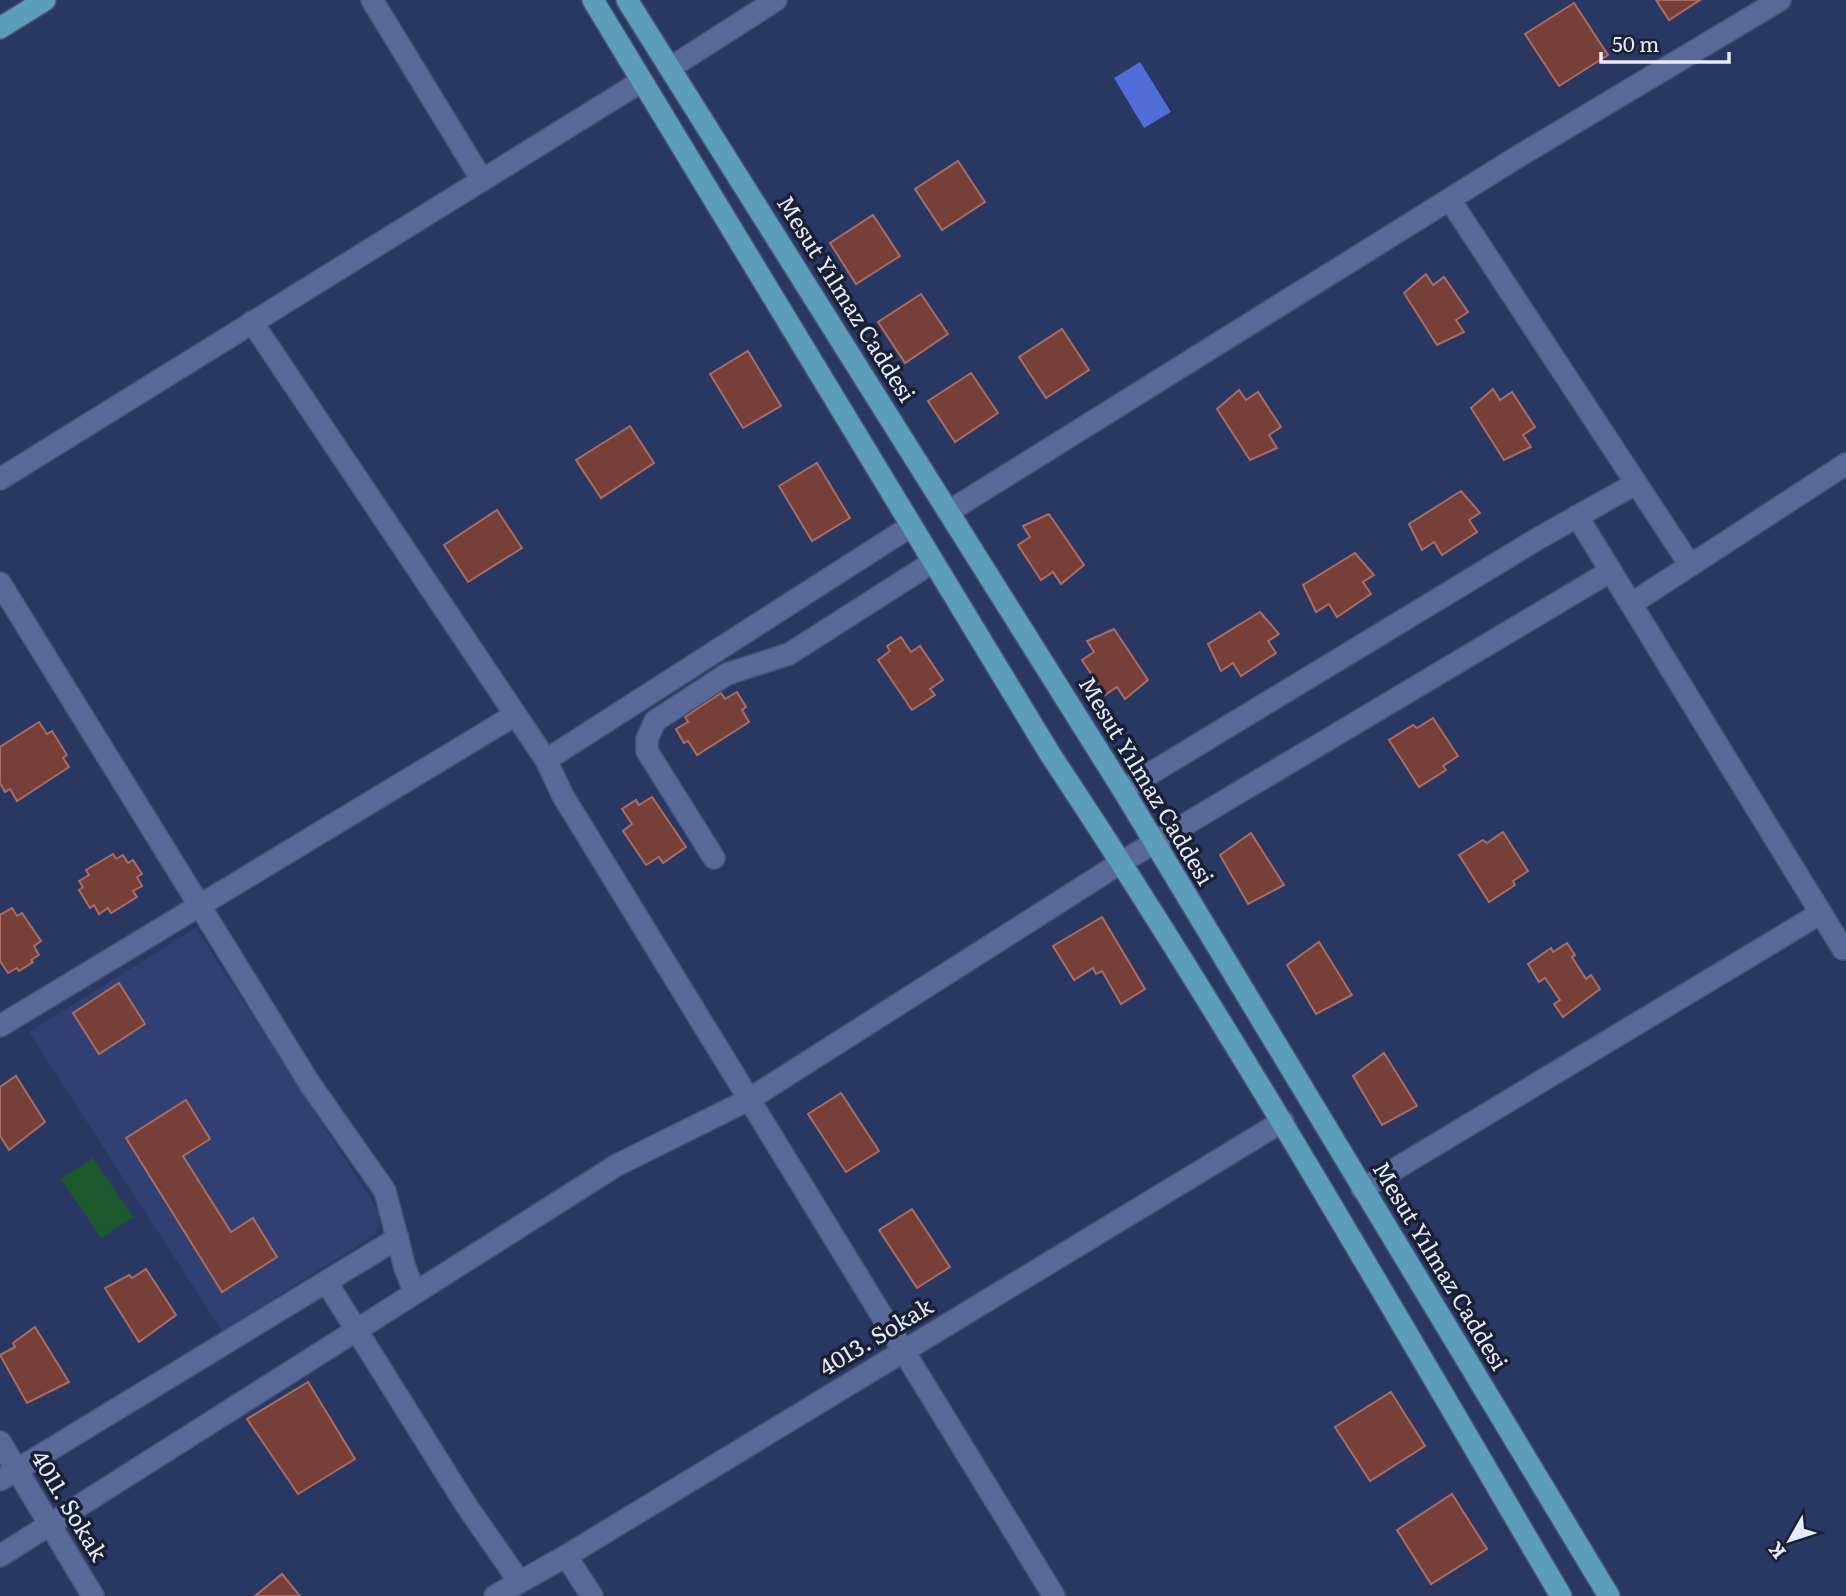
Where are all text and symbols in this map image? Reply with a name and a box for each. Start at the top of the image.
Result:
scale bar [1601,21,1729,65]
text: 50 m [1612,27,1659,58]
street label: Mesut Yılmaz Caddesi [770,188,925,408]
street label: Mesut Yılmaz Caddesi [1072,669,1224,891]
street label: Mesut Yılmaz Caddesi [1366,1154,1518,1376]
street label: 4013. Sokak [812,1287,939,1383]
street label: 4011. Sokak [24,1443,118,1568]
north arrow [1755,1505,1825,1575]
text: K [1760,1537,1792,1566]

